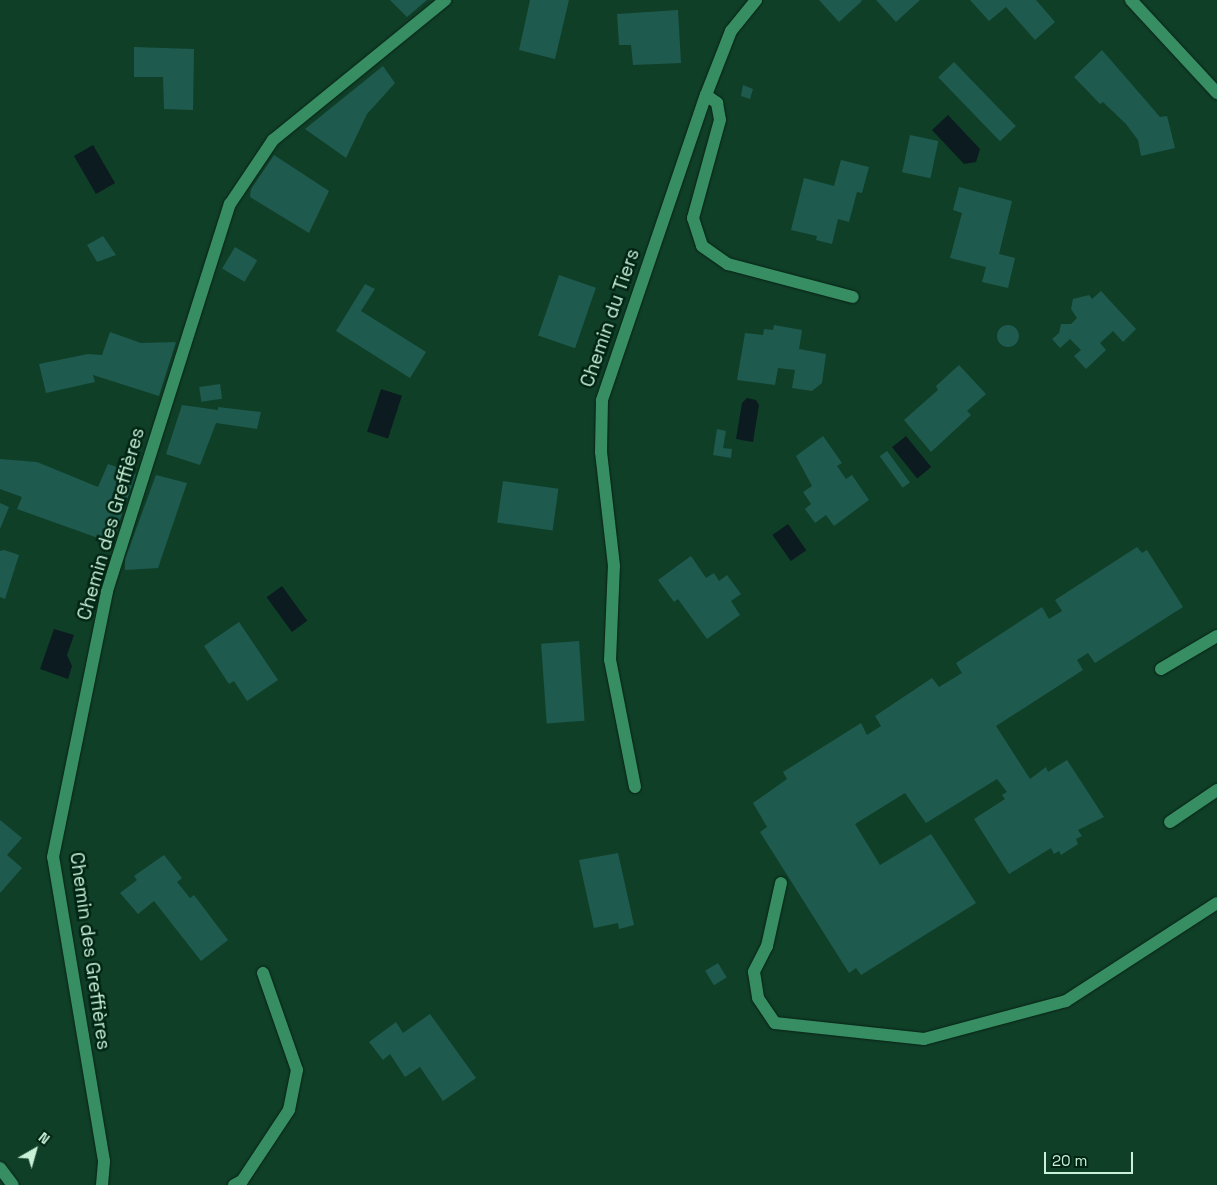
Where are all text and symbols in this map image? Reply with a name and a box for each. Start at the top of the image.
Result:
street label: Chemin du Tiers [576,246,644,390]
street label: Chemin des Greffières [73,425,149,623]
street label: Chemin des Greffières [65,851,115,1051]
north arrow [10,1125,60,1175]
text: N [35,1128,53,1148]
scale bar [1047,1142,1136,1174]
text: 20 m [1052,1151,1087,1170]

